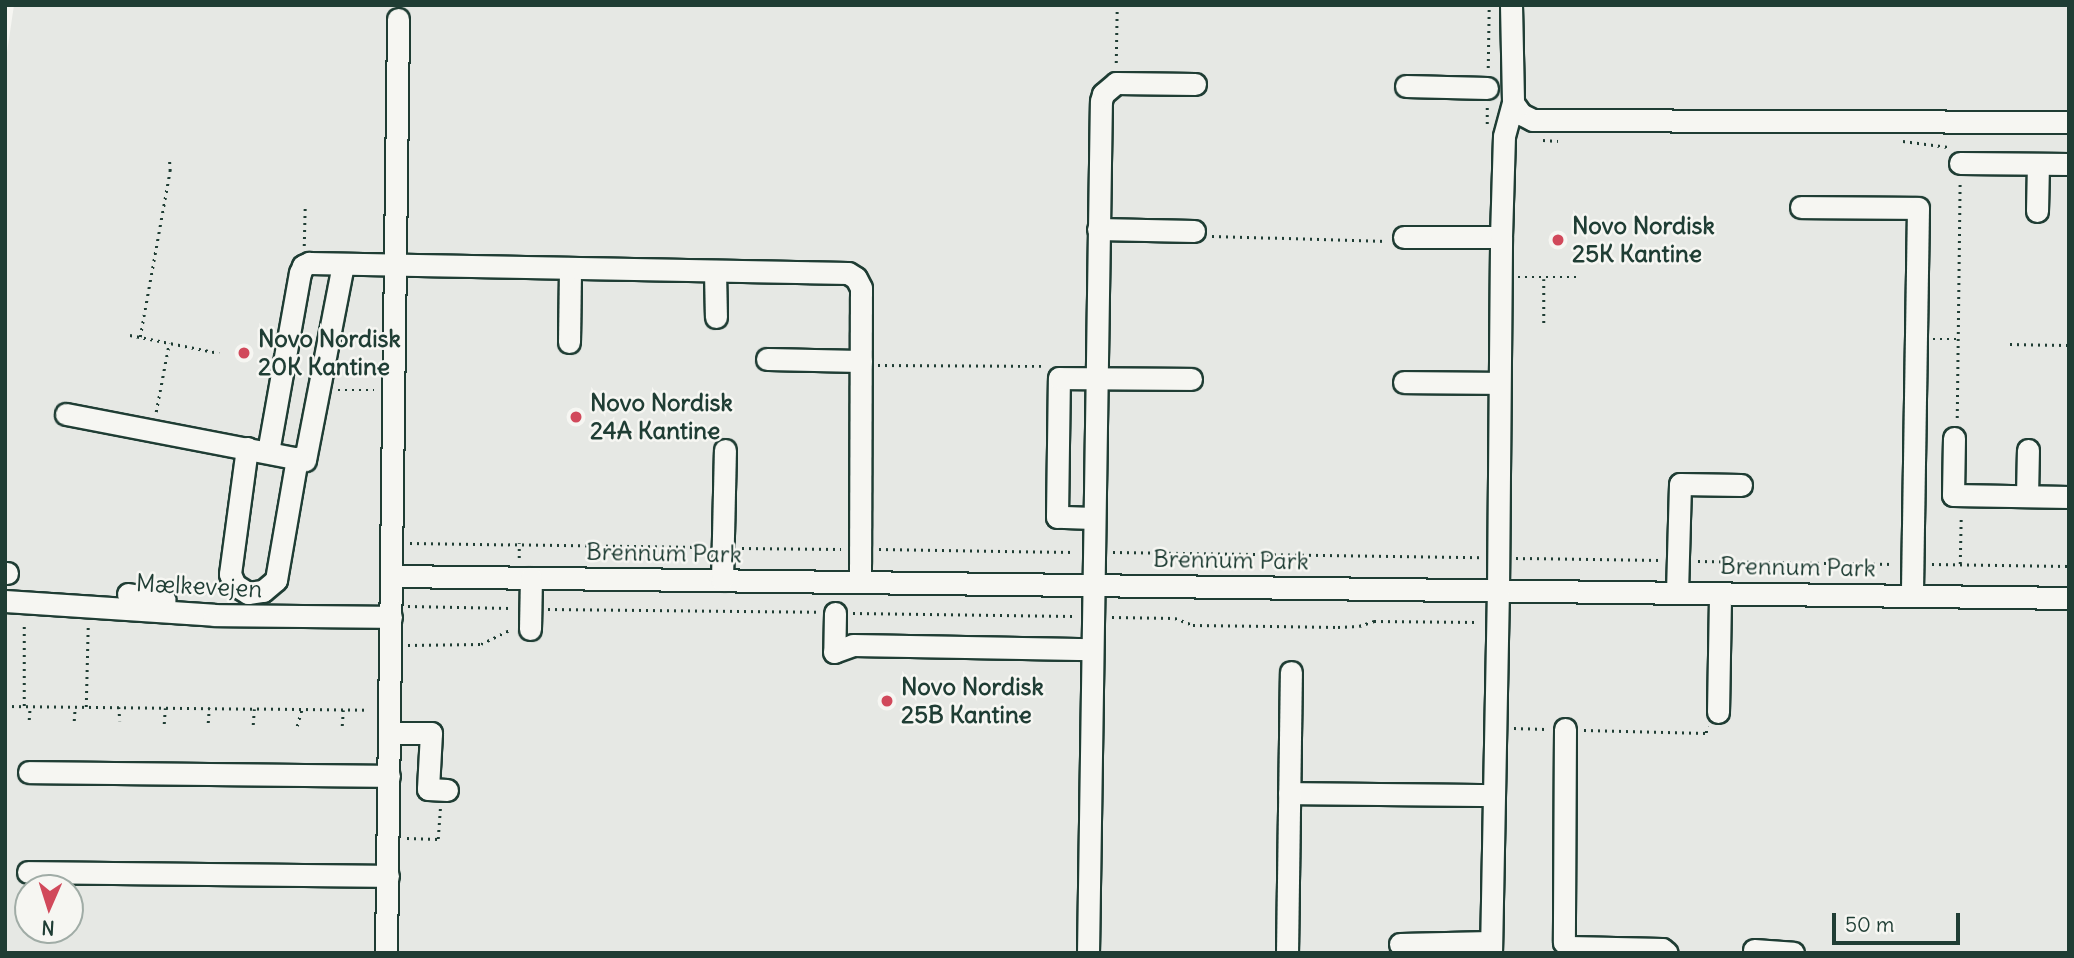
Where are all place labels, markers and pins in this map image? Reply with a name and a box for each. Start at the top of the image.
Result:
place label: Novo Nordisk 25K Kantine [1572,212,1715,268]
marker: Novo Nordisk 25K Kantine [1550,232,1566,248]
place label: Novo Nordisk 20K Kantine [258,325,401,381]
marker: Novo Nordisk 20K Kantine [236,345,252,361]
place label: Novo Nordisk 24A Kantine [590,389,733,445]
marker: Novo Nordisk 24A Kantine [568,409,584,425]
place label: Novo Nordisk 25B Kantine [901,673,1044,729]
marker: Novo Nordisk 25B Kantine [879,693,895,709]

